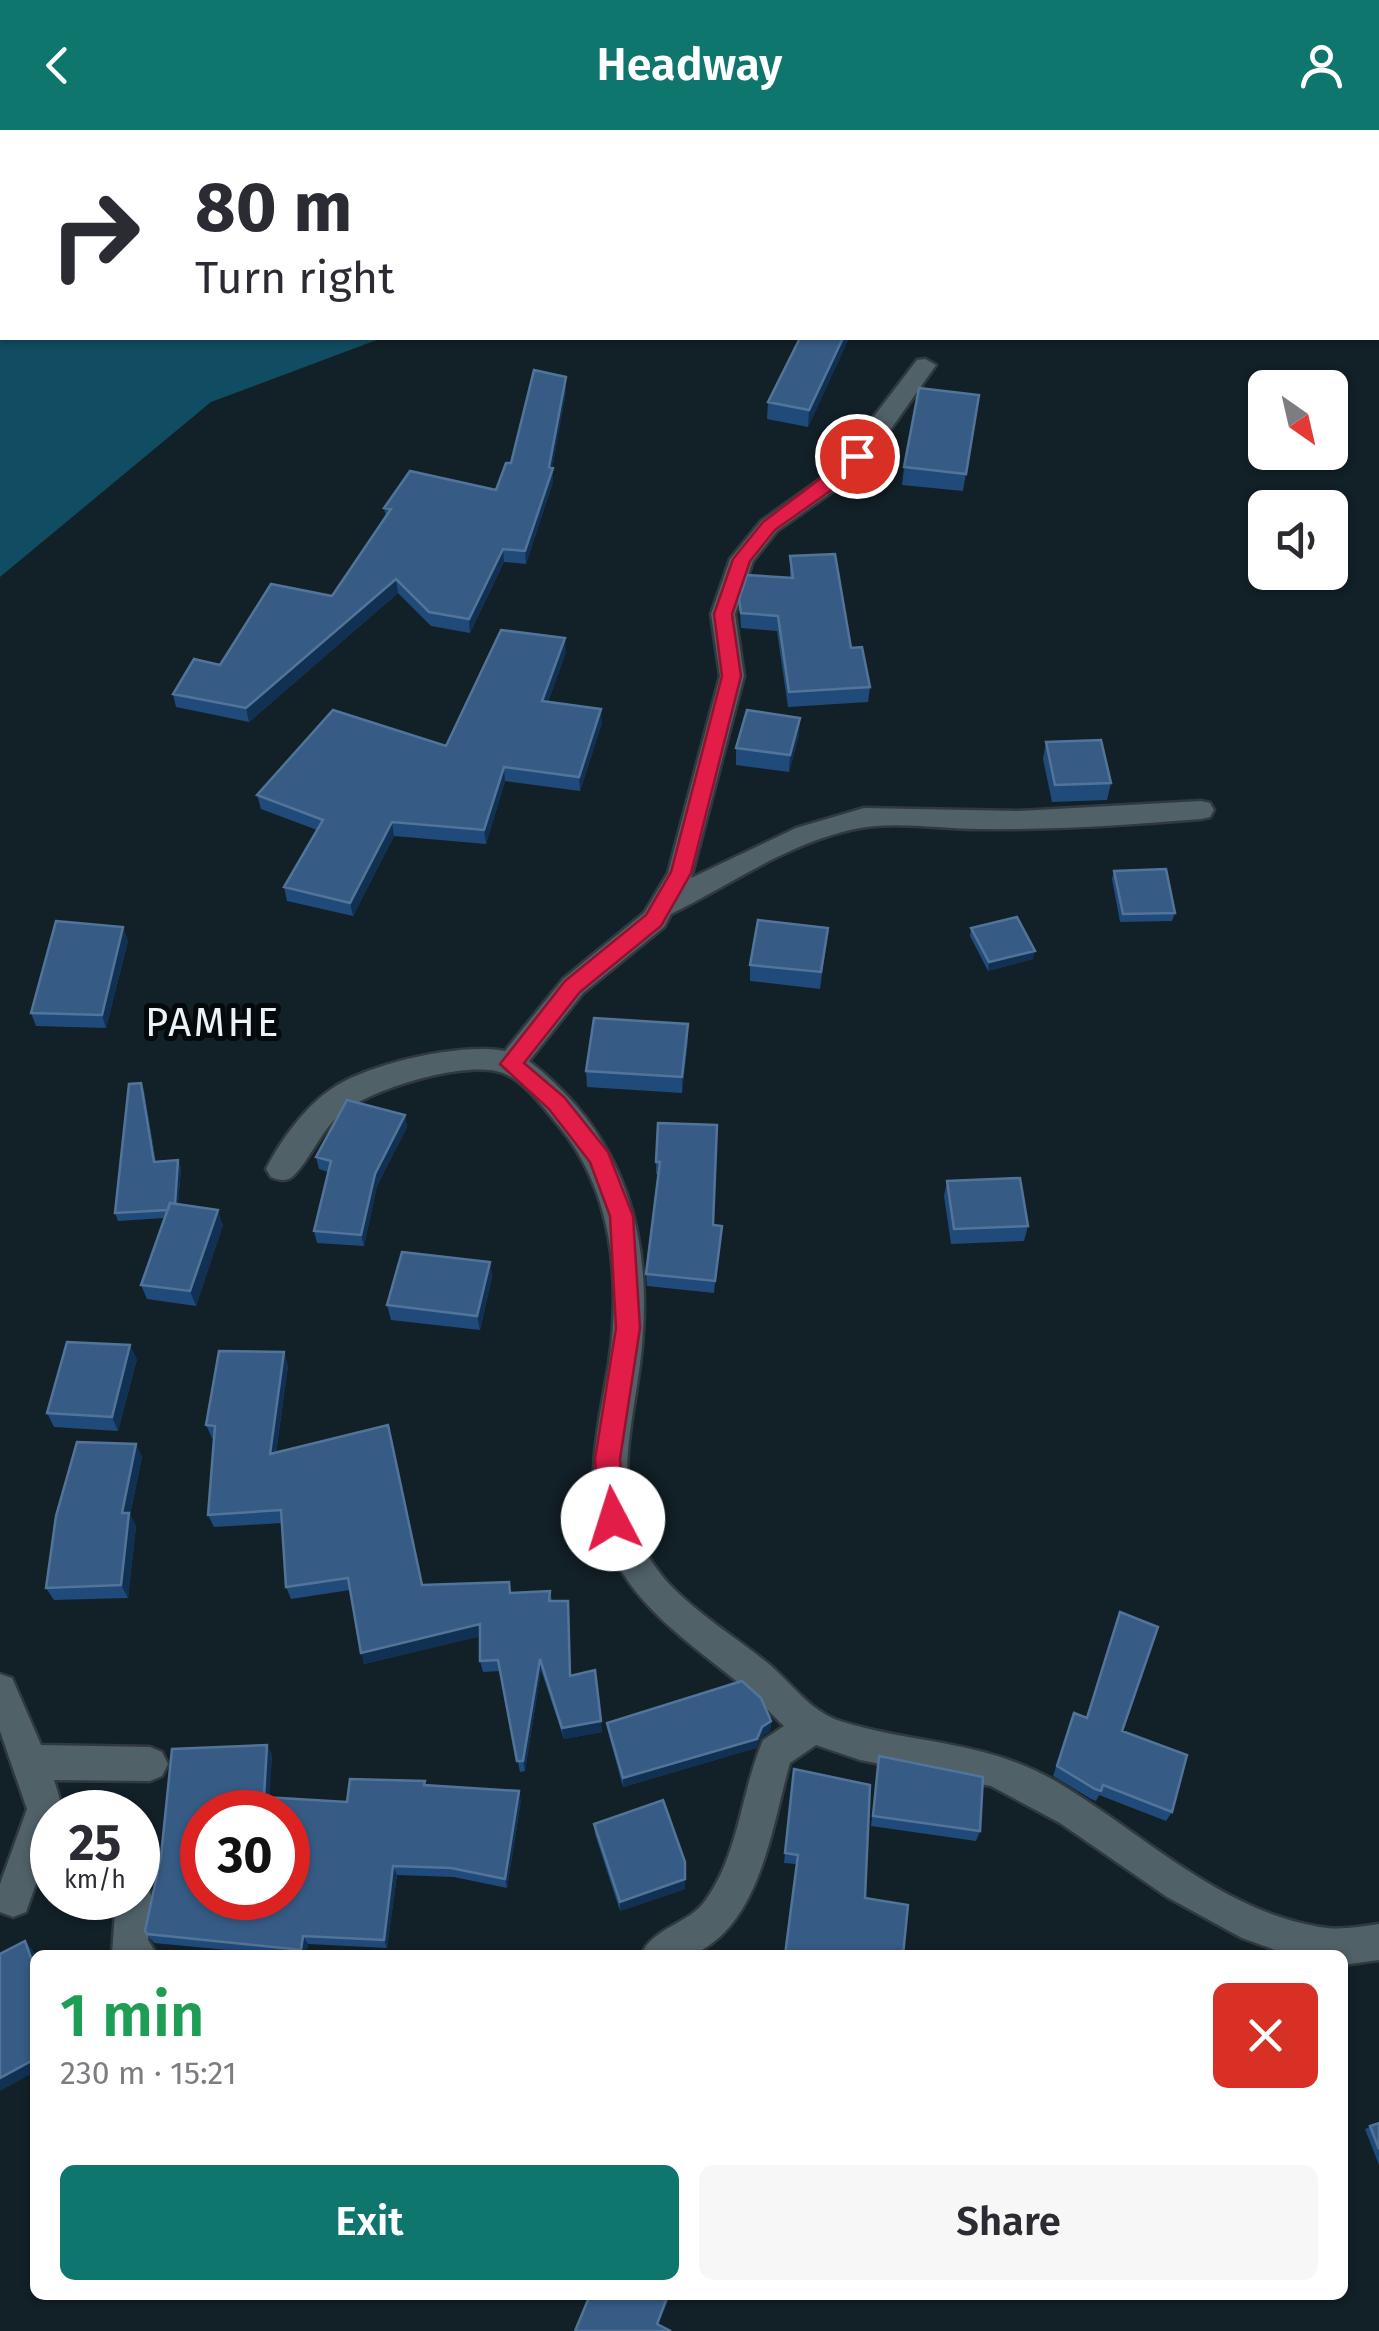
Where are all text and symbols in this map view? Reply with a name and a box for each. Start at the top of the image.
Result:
icon: back [30,38,85,93]
text: Headway [597,38,782,92]
icon: person [1294,38,1349,93]
text: 80 m [195,166,352,250]
icon: right [30,170,160,300]
text: Turn right [195,251,394,305]
north arrow [1248,370,1348,470]
map controls [1248,370,1348,590]
pin [815,414,900,499]
icon: arrive [830,429,885,484]
button: sound [1248,490,1348,590]
district label: РАМНЕ [145,999,281,1047]
position arrow [561,1467,665,1571]
speed limit sign: 30 [180,1790,310,1920]
text: 25 [69,1813,121,1873]
text: km/h [64,1865,126,1895]
text: 1 min [60,1980,205,2052]
button: close [1213,1983,1318,2088]
text: 230 m · 15:21 [60,2054,237,2092]
button: Exit [60,2165,679,2280]
button: Share [699,2165,1318,2280]

